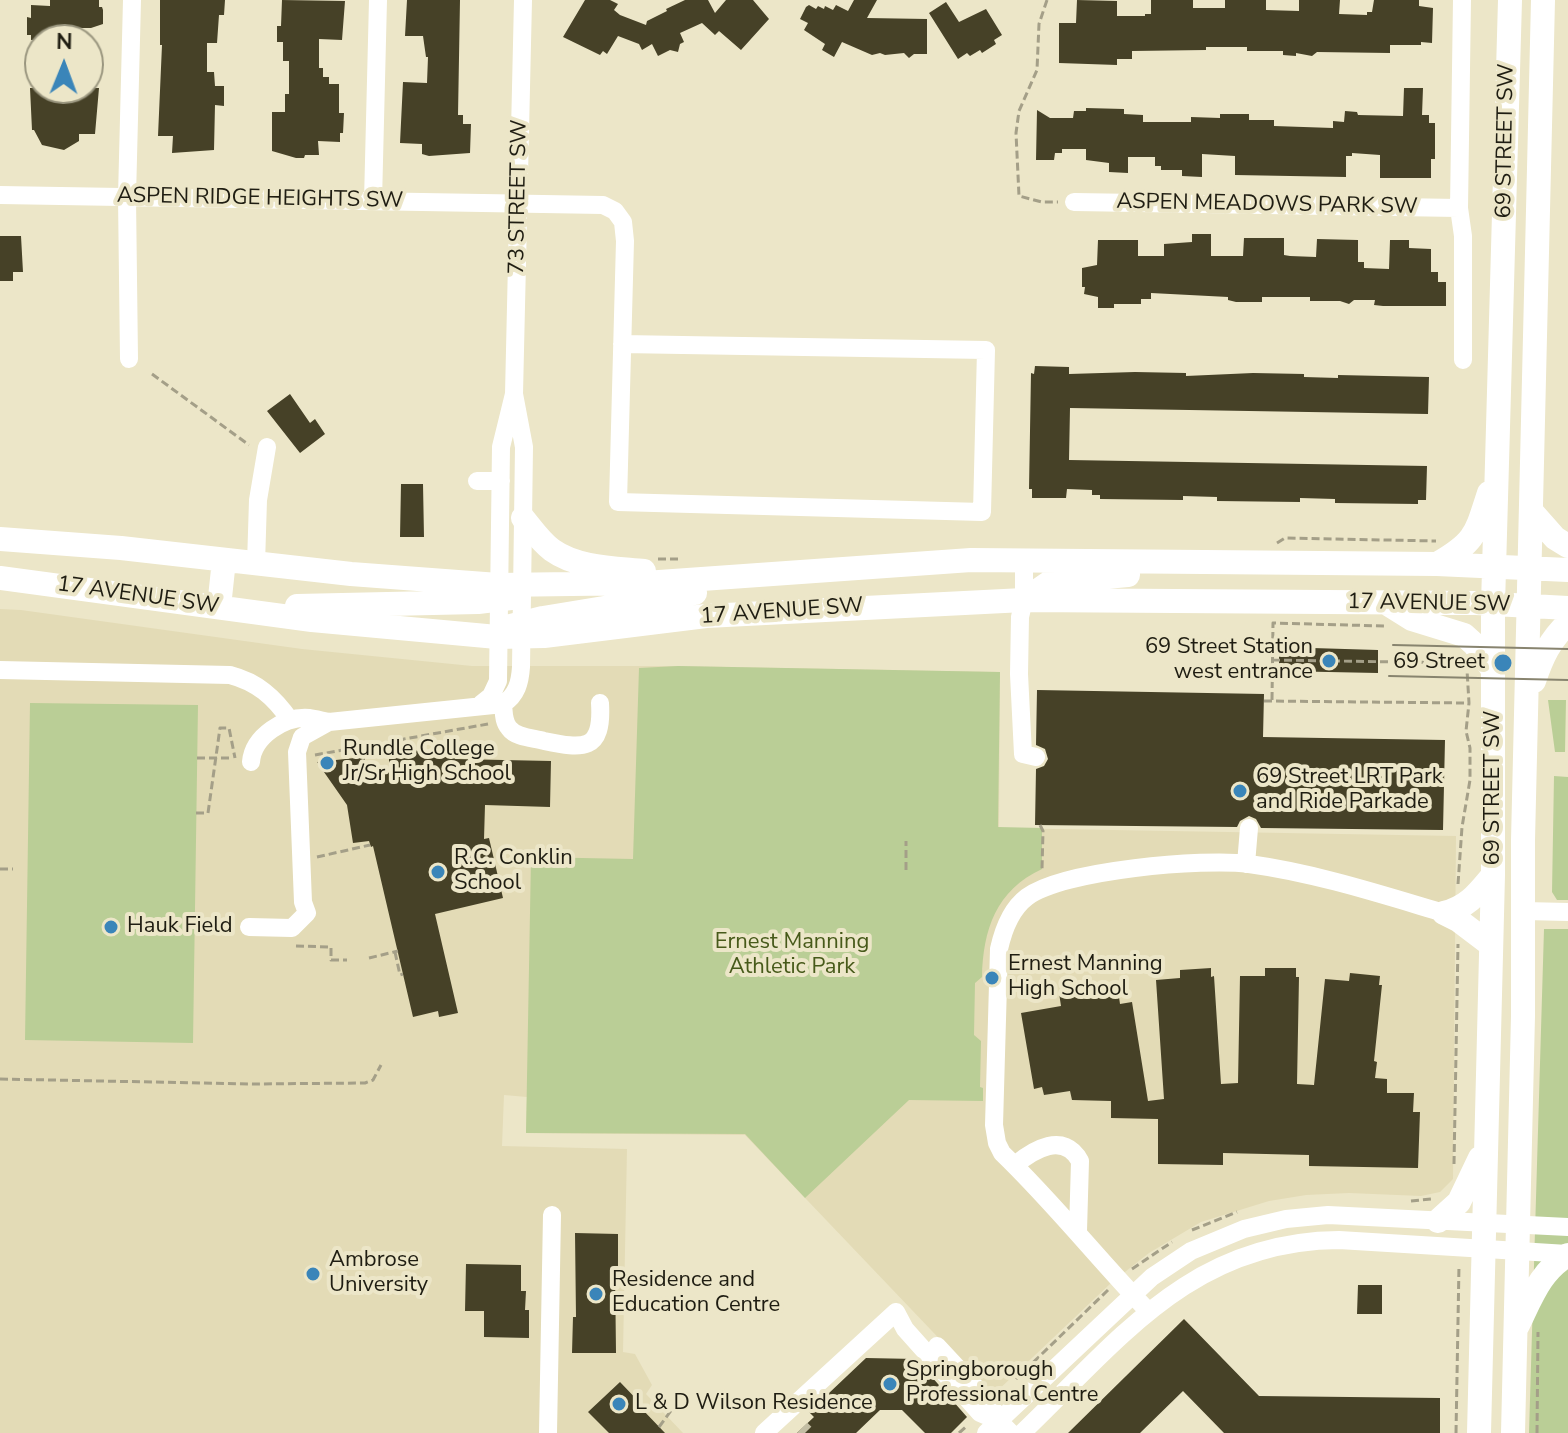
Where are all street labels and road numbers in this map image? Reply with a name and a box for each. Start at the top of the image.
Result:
street label: 69 STREET SW [1491,63,1521,219]
street label: 73 STREET SW [504,119,534,275]
street label: ASPEN RIDGE HEIGHTS SW [117,183,403,215]
street label: ASPEN MEADOWS PARK SW [1116,189,1418,221]
street label: 17 AVENUE SW [55,572,221,620]
street label: 17 AVENUE SW [1347,589,1511,619]
street label: 17 AVENUE SW [700,593,864,631]
street label: 69 STREET SW [1481,711,1507,865]

